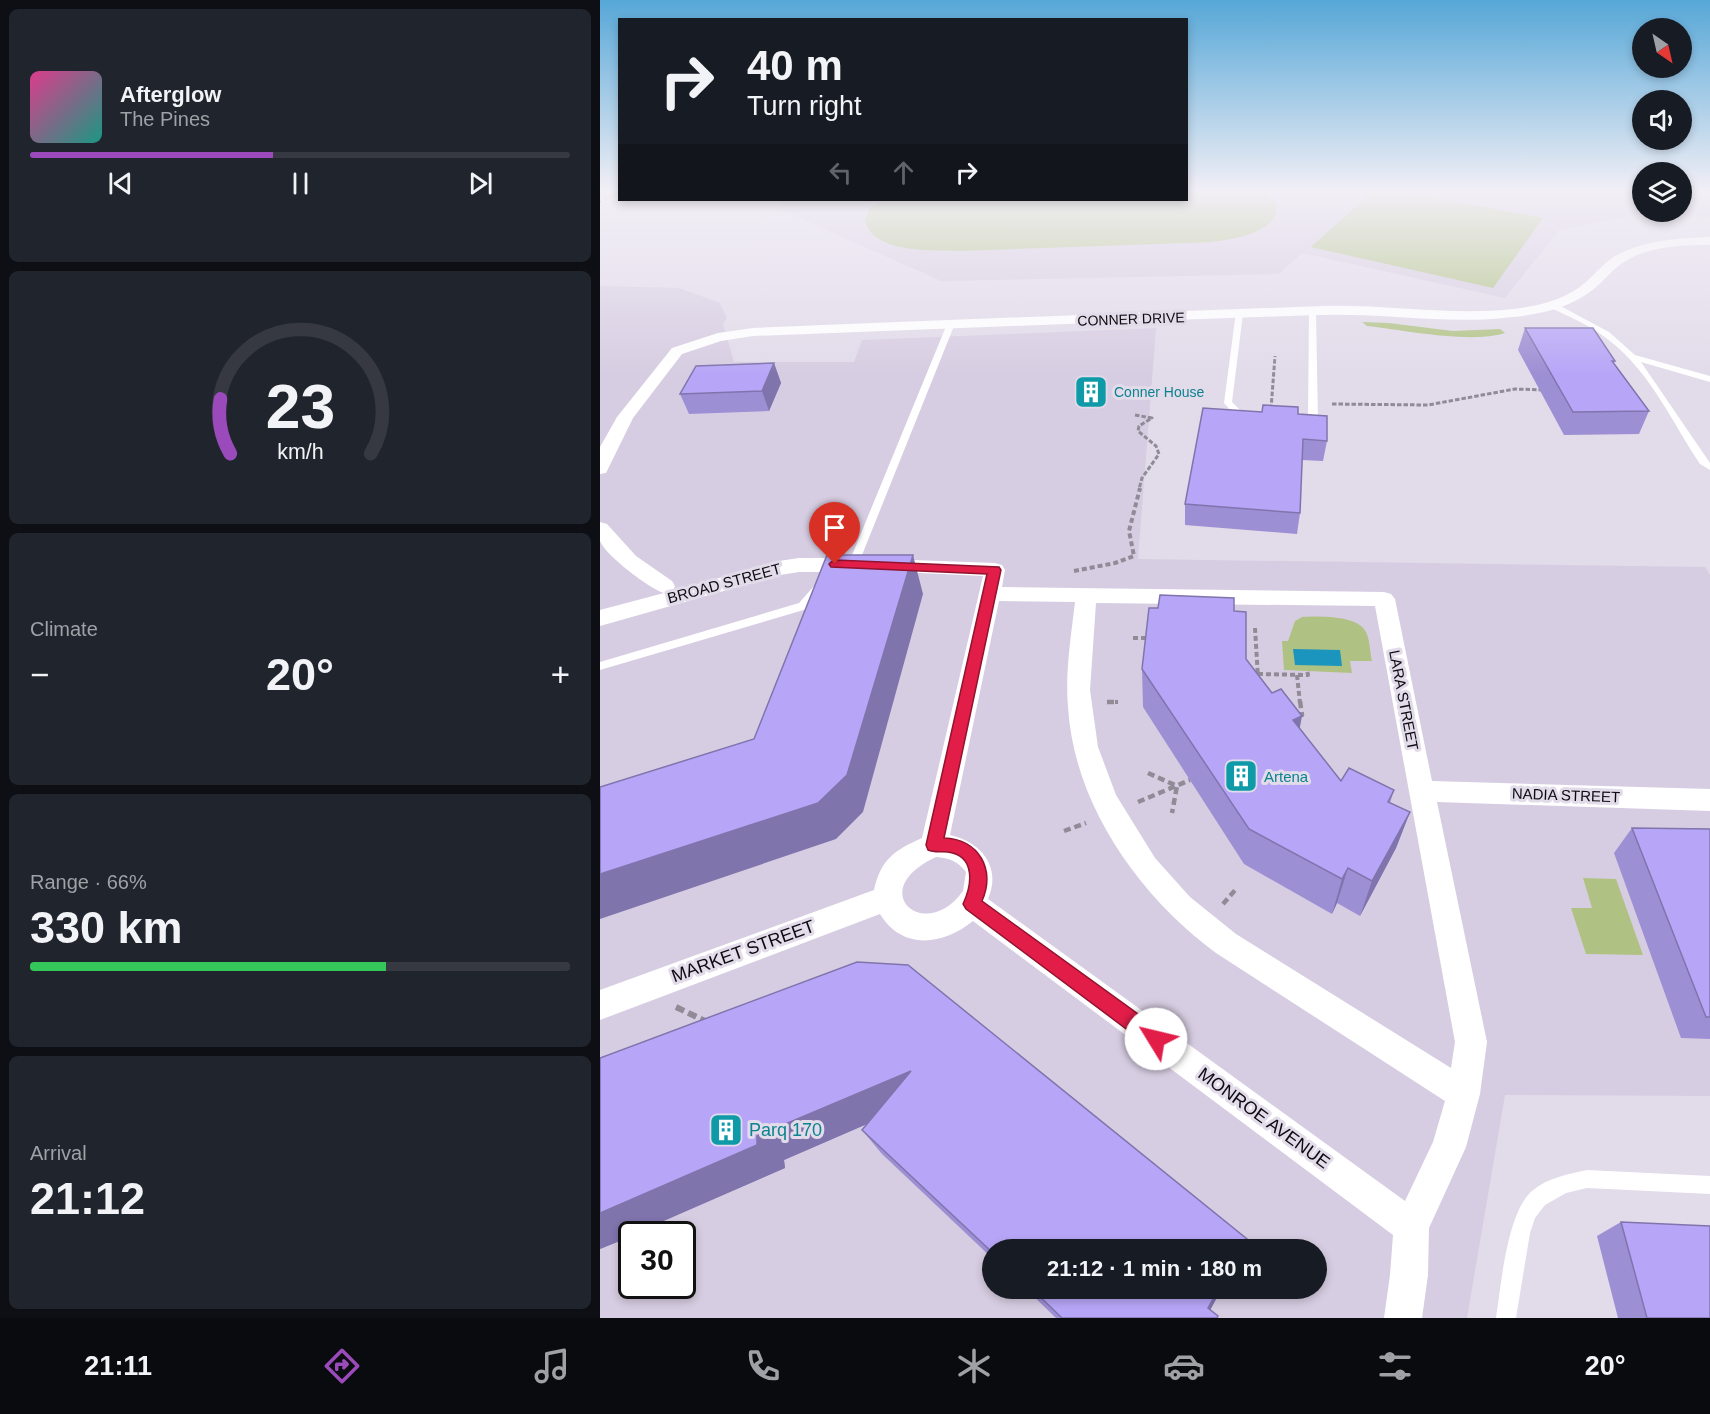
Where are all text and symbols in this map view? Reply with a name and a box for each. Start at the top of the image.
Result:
north arrow [1632,18,1692,78]
map controls [1632,18,1692,222]
icon: right [648,42,726,120]
text: 40 m [747,42,843,89]
text: Afterglow [120,82,221,107]
button: sound [1632,90,1692,150]
text: Turn right [747,91,862,121]
text: The Pines [120,108,210,130]
icon: left [824,156,857,189]
icon: ahead [887,156,920,189]
icon: right [950,156,983,189]
button: layers [1632,162,1692,222]
icon: previous [104,167,137,200]
icon: pause [284,167,317,200]
icon: next [464,167,497,200]
street label: CONNER DRIVE [1077,309,1185,329]
text: 23 [265,372,335,441]
building icon: Conner House [1073,374,1109,410]
place label: Conner House [1114,384,1204,400]
text: km/h [277,441,323,465]
pin [809,502,860,564]
icon: arrive [818,511,851,544]
street label: BROAD STREET [665,560,783,606]
text: Climate [30,618,98,640]
street label: LARA STREET [1386,648,1422,752]
text: 20° [266,649,334,700]
text: − [30,656,49,693]
text: + [551,656,570,693]
building icon: Artena [1223,758,1259,794]
place label: Artena [1264,768,1309,785]
street label: NADIA STREET [1512,785,1620,805]
text: Range · 66% [30,871,147,893]
text: 330 km [30,902,183,953]
street label: MARKET STREET [669,916,817,986]
position arrow [1124,1007,1188,1071]
street label: MONROE AVENUE [1194,1064,1334,1172]
building icon: Parq 170 [708,1112,744,1148]
place label: Parq 170 [749,1120,822,1140]
text: Arrival [30,1142,87,1164]
text: 21:12 [30,1173,145,1224]
speed limit sign: 30 [618,1221,696,1299]
text: 21:12 · 1 min · 180 m [1047,1256,1262,1281]
icon: directions [321,1345,363,1387]
icon: music [531,1345,573,1387]
icon: phone [742,1345,784,1387]
icon: climate [953,1345,995,1387]
icon: car [1163,1345,1205,1387]
icon: filters [1374,1345,1416,1387]
text: 21:11 [84,1351,152,1381]
text: 20° [1585,1351,1626,1381]

